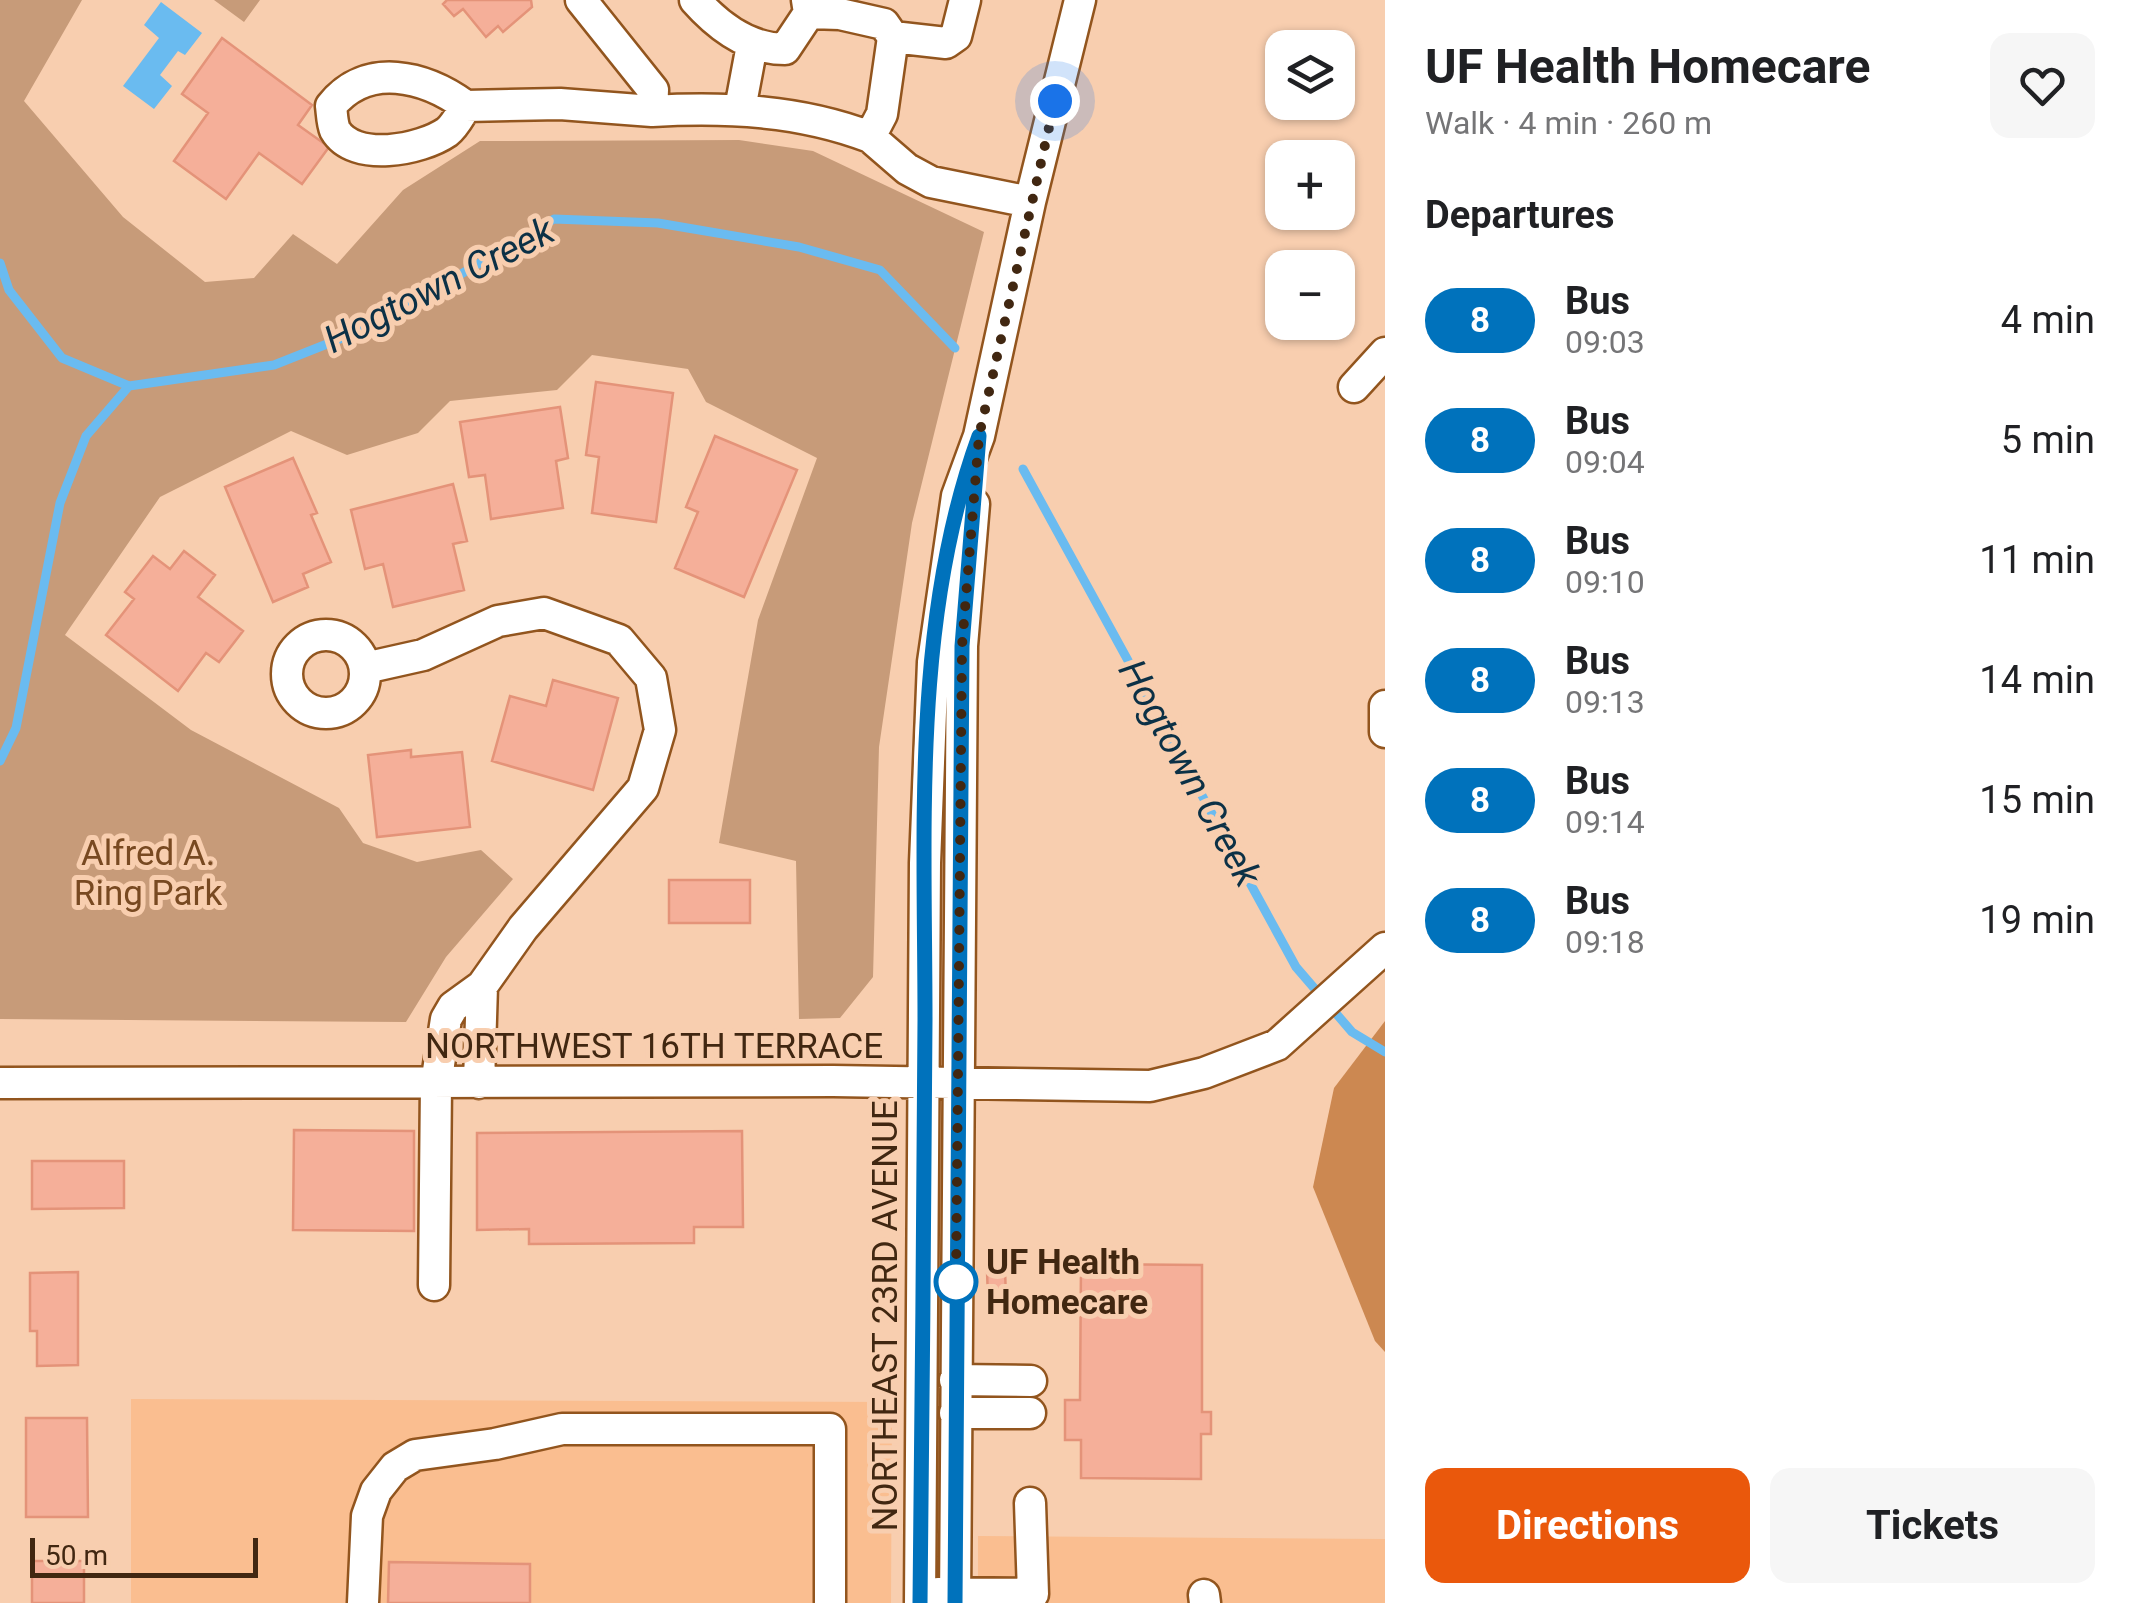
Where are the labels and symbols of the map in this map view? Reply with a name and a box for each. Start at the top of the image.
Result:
your location [1030,76,1080,126]
water label: Hogtown Creek [317,208,562,362]
water label: Hogtown Creek [1110,652,1271,895]
park label: Alfred A. Ring Park [74,833,222,914]
street label: NORTHWEST 16TH TERRACE [425,1026,883,1067]
street label: NORTHEAST 23RD AVENUE [865,1100,906,1532]
place label: UF Health Homecare [986,1242,1148,1323]
marker: UF Health Homecare [935,1261,977,1303]
scale bar [30,1533,258,1578]

